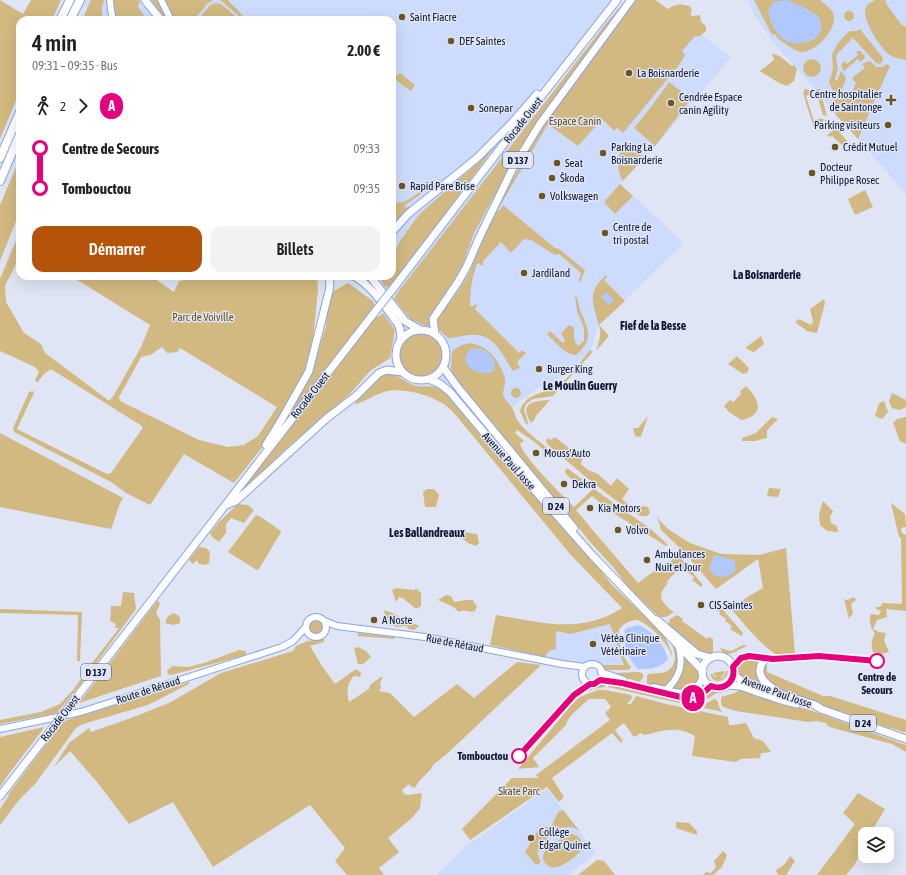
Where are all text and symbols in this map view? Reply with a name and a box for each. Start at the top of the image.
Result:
place label: Saint Fiacre [410,11,457,23]
marker: Saint Fiacre [397,12,407,22]
text: 4 min [32,30,77,56]
place label: DEF Saintes [459,35,505,47]
marker: DEF Saintes [446,36,456,46]
text: 2.00 € [347,42,380,59]
text: 09:31 – 09:35 · Bus [32,58,118,73]
place label: La Boisnarderie [637,67,699,79]
marker: La Boisnarderie [624,68,634,78]
place label: Centre hospitalier de Saintonge [810,88,883,113]
place label: Cendrée Espace canin Agility [679,91,742,116]
street label: Rocade Ouest [501,94,545,146]
marker: Centre hospitalier de Saintonge [885,94,897,106]
icon: walk [32,95,54,117]
icon: forward [72,95,94,117]
text: A [108,98,115,114]
marker: Cendrée Espace canin Agility [666,98,676,108]
text: 2 [60,99,66,114]
place label: Sonepar [479,102,513,114]
marker: Sonepar [466,103,476,113]
park label: Espace Canin [549,115,601,127]
place label: Parking visiteurs [814,119,880,131]
marker: Parking visiteurs [883,120,893,130]
text: Centre de Secours [62,140,159,157]
text: 09:33 [353,141,380,156]
place label: Parking La Boisnarderie [611,141,662,166]
place label: Crédit Mutuel [843,141,898,153]
marker: Crédit Mutuel [830,142,840,152]
marker: Parking La Boisnarderie [598,148,608,158]
road number: D 137 [503,152,533,168]
place label: Seat [565,157,583,169]
marker: Seat [552,158,562,168]
place label: Docteur Philippe Rosec [820,161,880,186]
marker: Docteur Philippe Rosec [807,168,817,178]
place label: Škoda [560,172,585,184]
marker: Škoda [547,173,557,183]
text: Tombouctou [62,180,131,197]
place label: Rapid Pare Brise [410,180,475,192]
text: 09:35 [353,181,380,196]
marker: Rapid Pare Brise [397,181,407,191]
place label: Volkswagen [550,190,598,202]
marker: Volkswagen [537,191,547,201]
place label: Centre de tri postal [613,221,651,246]
button: Démarrer [32,226,202,272]
button: Billets [210,226,380,272]
marker: Centre de tri postal [600,228,610,238]
place label: Jardiland [532,267,570,279]
marker: Jardiland [519,268,529,278]
district label: La Boisnarderie [733,268,802,282]
park label: Parc de Voiville [172,311,234,323]
district label: Fief de la Besse [620,319,687,333]
place label: Burger King [547,363,593,375]
marker: Burger King [534,364,544,374]
street label: Rocade Ouest [288,369,332,421]
district label: Le Moulin Guerry [543,379,617,393]
street label: Avenue Paul Josse [480,430,538,492]
place label: Mouss'Auto [544,447,590,459]
marker: Mouss'Auto [531,448,541,458]
place label: Dekra [572,478,596,490]
marker: Dekra [559,479,569,489]
road number: D 24 [543,498,569,514]
place label: Kia Motors [598,502,641,514]
marker: Kia Motors [585,503,595,513]
place label: Volvo [626,524,649,536]
marker: Volvo [613,525,623,535]
district label: Les Ballandreaux [389,526,465,540]
place label: Ambulances Nuit et Jour [655,548,705,573]
marker: Ambulances Nuit et Jour [642,555,652,565]
place label: CIS Saintes [709,599,753,611]
marker: CIS Saintes [696,600,706,610]
place label: A Noste [382,614,413,626]
marker: A Noste [369,615,379,625]
street label: Rue de Rétaud [425,632,485,654]
place label: Vétéa Clinique Vétérinaire [601,632,660,657]
marker: Vétéa Clinique Vétérinaire [588,639,598,649]
marker: Centre de Secours [869,653,885,669]
road number: D 137 [81,664,111,680]
place label: Centre de Secours [858,671,896,696]
street label: Route de Rétaud [114,674,182,706]
street label: Avenue Paul Josse [740,674,814,710]
line badge: A [680,685,706,711]
text: A [690,690,696,706]
street label: Rocade Ouest [38,692,82,744]
road number: D 24 [850,715,876,731]
marker: Tombouctou [511,748,527,764]
place label: Tombouctou [457,750,508,762]
park label: Skate Parc [498,785,541,797]
place label: Collège Edgar Quinet [539,826,591,851]
map controls [858,827,894,863]
button: layers [858,827,894,863]
marker: Collège Edgar Quinet [526,833,536,843]

